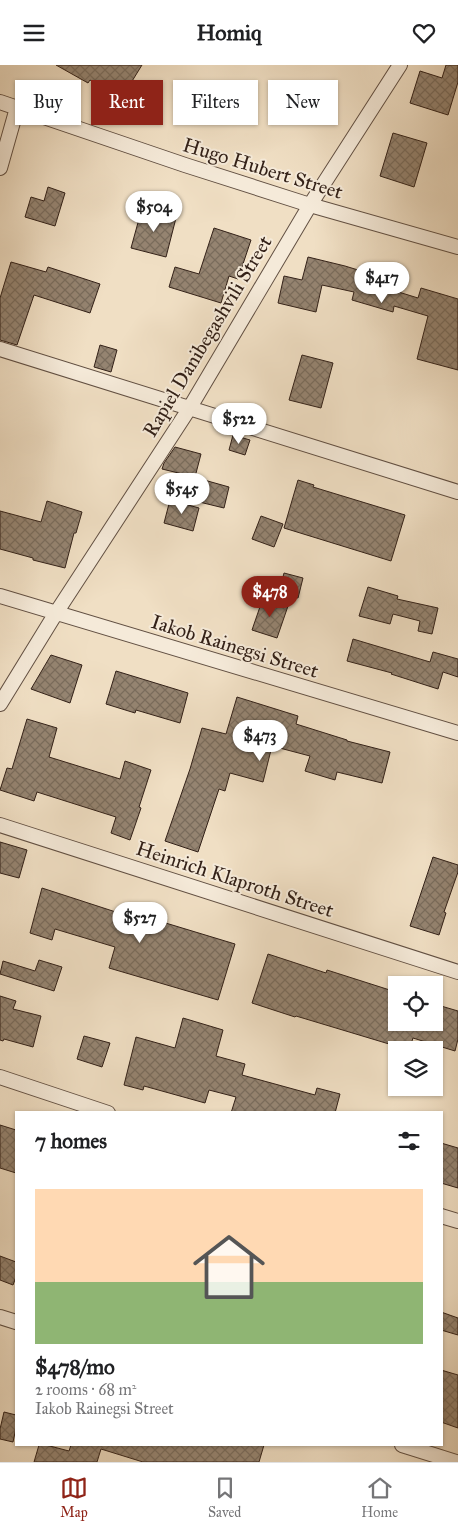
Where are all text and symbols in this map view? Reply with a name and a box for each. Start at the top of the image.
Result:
icon: menu [20,19,48,47]
text: Homiq [197,19,261,46]
icon: heart [410,19,438,47]
chip: Buy [15,80,81,125]
chip: Rent [91,80,163,125]
chip: Filters [173,80,258,125]
chip: New [268,80,338,125]
street label: Hugo Hubert Street [180,132,346,205]
pin: $504 [124,191,184,233]
text: $504 [136,197,172,216]
street label: Rapiel Danibegashvili Street [137,231,277,441]
pin: $417 [352,261,412,304]
text: $417 [365,268,399,287]
pin: $522 [209,403,269,445]
text: $522 [223,409,255,428]
pin: $545 [152,473,212,515]
text: $545 [166,479,198,498]
pin: $478 [240,575,300,618]
text: $478 [253,582,287,601]
street label: Iakob Rainegsi Street [148,609,321,684]
pin: $473 [230,719,290,762]
text: $473 [244,726,276,745]
street label: Heinrich Klaproth Street [133,836,337,922]
pin: $527 [110,901,170,944]
text: $527 [123,908,157,927]
map controls [388,976,443,1096]
button: locate [388,976,443,1031]
button: layers [388,1041,443,1096]
icon: filters [395,1127,423,1155]
text: 7 homes [35,1128,107,1154]
icon: home [184,1222,274,1312]
text: $478/mo [35,1354,115,1380]
text: 2 rooms · 68 m² [35,1380,136,1399]
text: Iakob Rainegsi Street [35,1399,174,1418]
tab: Map [60,1474,88,1521]
tab: Saved [208,1474,241,1521]
tab: Home [361,1474,398,1521]

